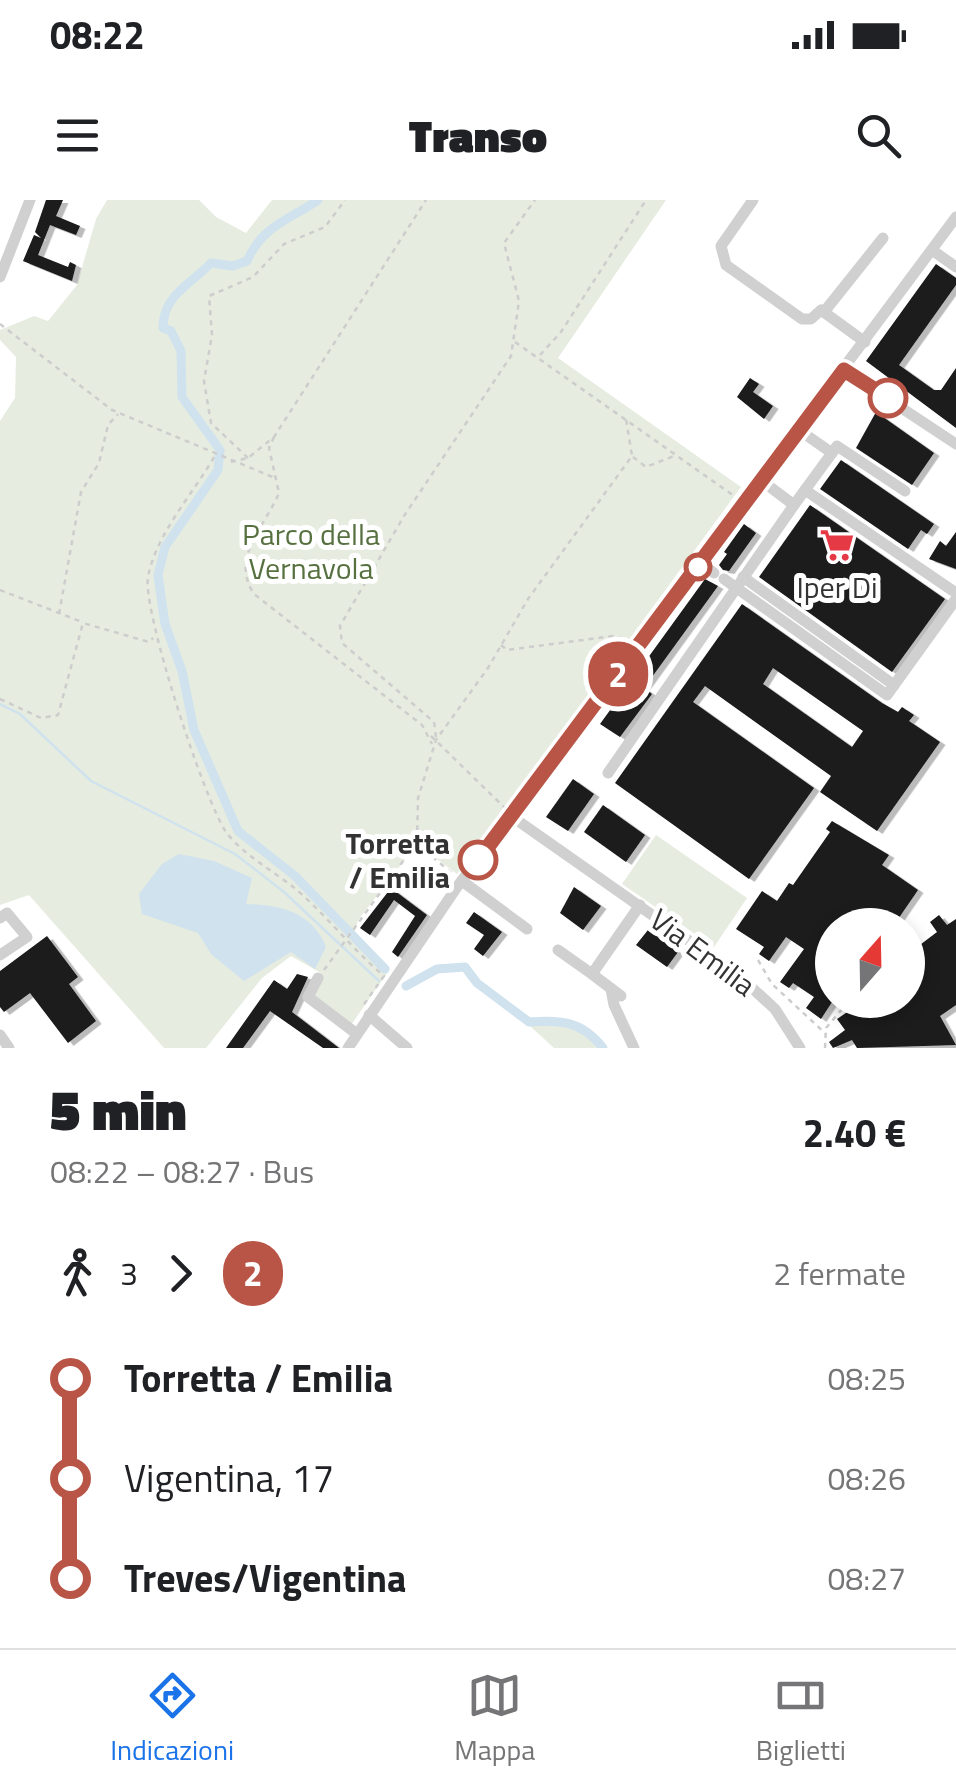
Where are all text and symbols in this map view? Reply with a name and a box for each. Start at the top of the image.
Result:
text: 08:22 [50,6,145,64]
text: Transo [409,101,547,169]
icon: menu [50,108,105,163]
icon: search [851,108,906,163]
unlabelled marker [869,379,907,417]
park label: Parco della Vernavola [242,511,380,591]
supermarket icon: Iper Di [818,526,856,564]
unlabelled marker [685,554,711,580]
place label: Iper Di [796,564,878,610]
line badge: 2 [586,642,650,706]
text: 2 [608,647,628,701]
place label: Torretta / Emilia [346,820,450,900]
marker: Torretta / Emilia [459,841,497,879]
street label: Via Emilia [640,897,766,1007]
north arrow [815,908,925,1018]
map controls [815,908,925,1018]
text: 5 min [50,1068,187,1151]
text: 2.40 € [803,1104,906,1162]
text: 08:22 – 08:27 · Bus [50,1147,314,1195]
icon: walk [50,1246,105,1301]
icon: forward [153,1246,208,1301]
text: 2 [243,1246,263,1300]
text: 3 [120,1249,138,1297]
text: 2 fermate [773,1249,906,1297]
text: Torretta / Emilia [124,1349,393,1407]
text: 08:25 [827,1354,906,1402]
text: Vigentina, 17 [124,1449,334,1507]
text: 08:26 [827,1454,906,1502]
text: Treves/Vigentina [124,1549,406,1607]
text: 08:27 [827,1554,906,1602]
tab: Indicazioni [110,1668,234,1771]
tab: Mappa [454,1668,535,1771]
tab: Biglietti [756,1668,846,1771]

